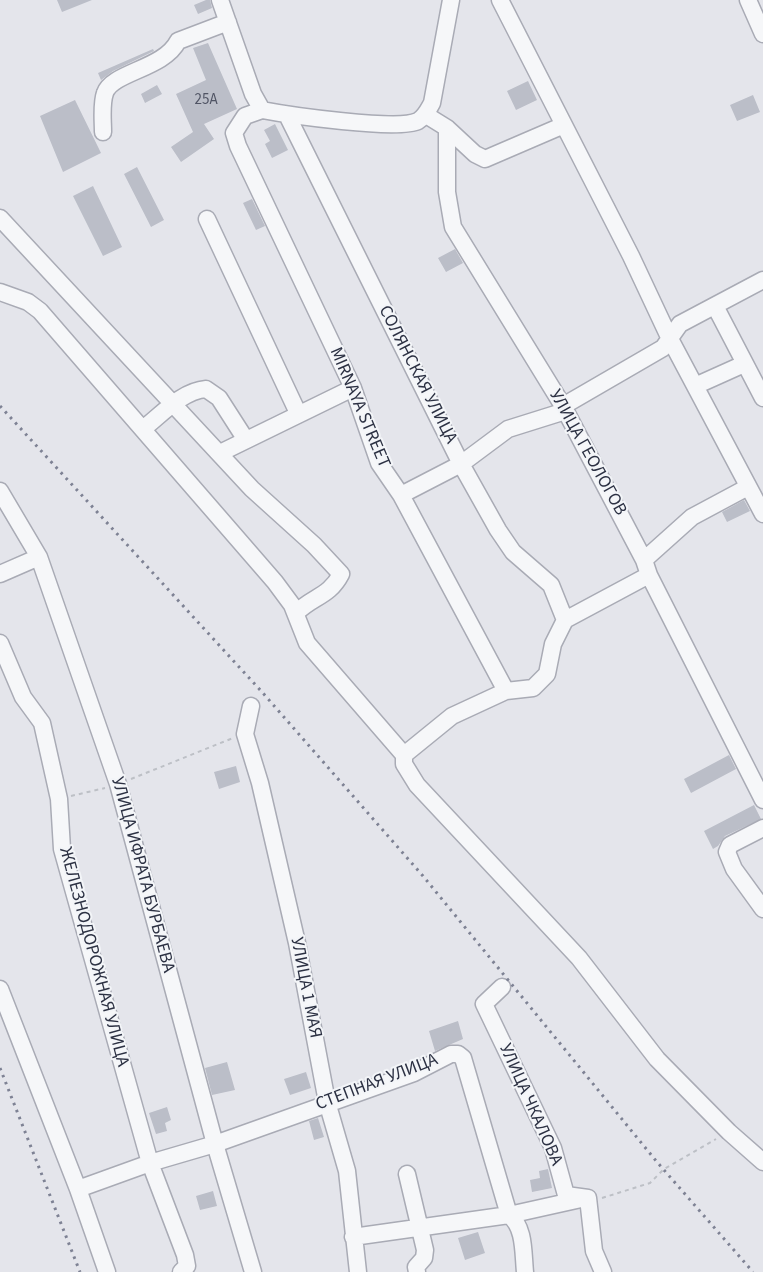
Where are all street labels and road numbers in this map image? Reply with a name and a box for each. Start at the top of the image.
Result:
street label: СОЛЯНСКАЯ УЛИЦА [373,302,461,448]
street label: MIRNAYA STREET [324,345,394,471]
street label: УЛИЦА ГЕОЛОГОВ [544,386,630,520]
street label: УЛИЦА ИФРАТА БУРБАЕВА [105,775,179,975]
street label: ЖЕЛЕЗНОДОРОЖНАЯ УЛИЦА [53,845,133,1069]
street label: УЛИЦА 1 МАЯ [285,936,325,1040]
street label: УЛИЦА ЧКАЛОВА [493,1041,567,1169]
street label: СТЕПНАЯ УЛИЦА [313,1050,441,1116]

